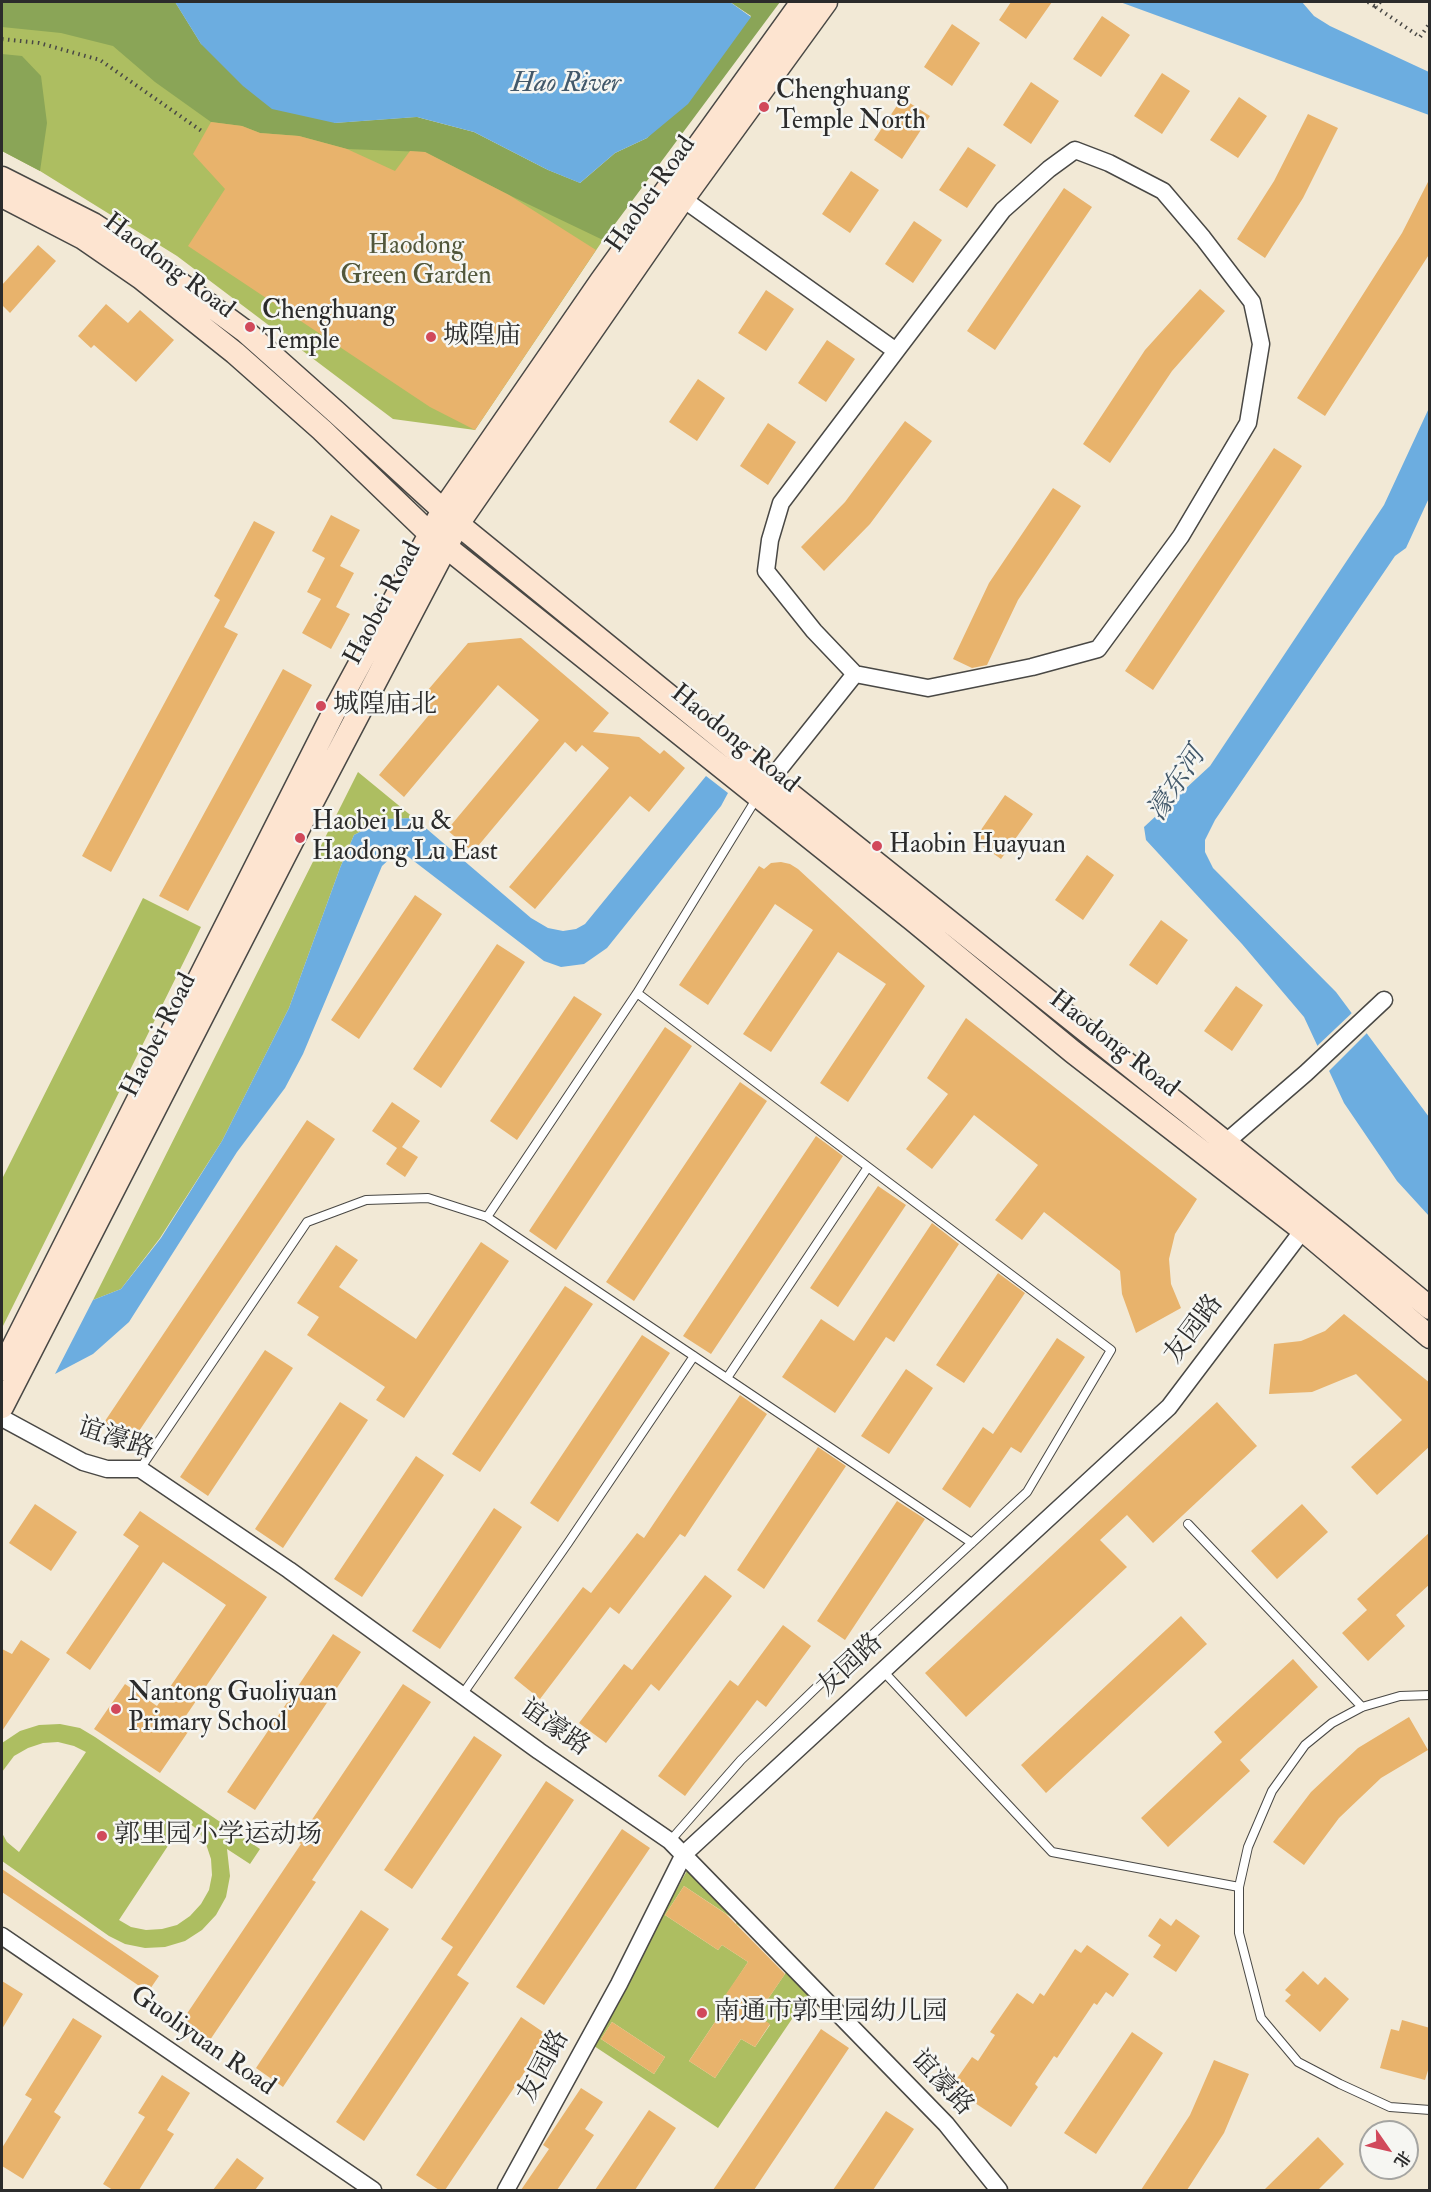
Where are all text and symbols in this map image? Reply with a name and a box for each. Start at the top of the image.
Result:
water label: Hao River [511,69,621,101]
place label: Chenghuang Temple North [776,76,926,138]
marker: Chenghuang Temple North [757,100,771,114]
street label: Haobei Road [601,131,703,259]
street label: Haodong Road [96,208,240,326]
park label: Haodong Green Garden [340,231,492,292]
place label: Chenghuang Temple [262,296,396,358]
marker: Chenghuang Temple [243,320,257,334]
place label: 城隍庙 [443,321,521,353]
marker: 城隍庙 [424,330,438,344]
street label: Haobei Road [339,537,429,671]
street label: Haodong Road [664,679,804,801]
place label: 城隍庙北 [333,690,437,722]
marker: 城隍庙北 [314,699,328,713]
water label: 濠东河 [1142,742,1214,828]
place label: Haobei Lu & Haodong Lu East [312,807,498,868]
place label: Haobin Huayuan [889,830,1066,862]
marker: Haobei Lu & Haodong Lu East [293,831,307,845]
marker: Haobin Huayuan [870,839,884,853]
street label: Haobei Road [115,969,205,1103]
street label: Haodong Road [1042,985,1184,1105]
street label: 友园路 [1159,1289,1231,1371]
street label: 谊濠路 [73,1413,157,1467]
street label: 友园路 [812,1628,890,1704]
place label: Nantong Guoliyuan Primary School [128,1678,337,1739]
street label: 谊濠路 [513,1694,595,1764]
marker: Nantong Guoliyuan Primary School [109,1702,123,1716]
place label: 郭里园小学运动场 [114,1820,322,1852]
marker: 郭里园小学运动场 [95,1829,109,1843]
street label: Guoliyuan Road [123,1980,281,2104]
place label: 南通市郭里园幼儿园 [714,1997,948,2029]
marker: 南通市郭里园幼儿园 [695,2006,709,2020]
street label: 友园路 [513,2025,577,2109]
street label: 谊濠路 [903,2045,979,2123]
north arrow [1359,2120,1419,2180]
text: 北 [1390,2147,1415,2171]

